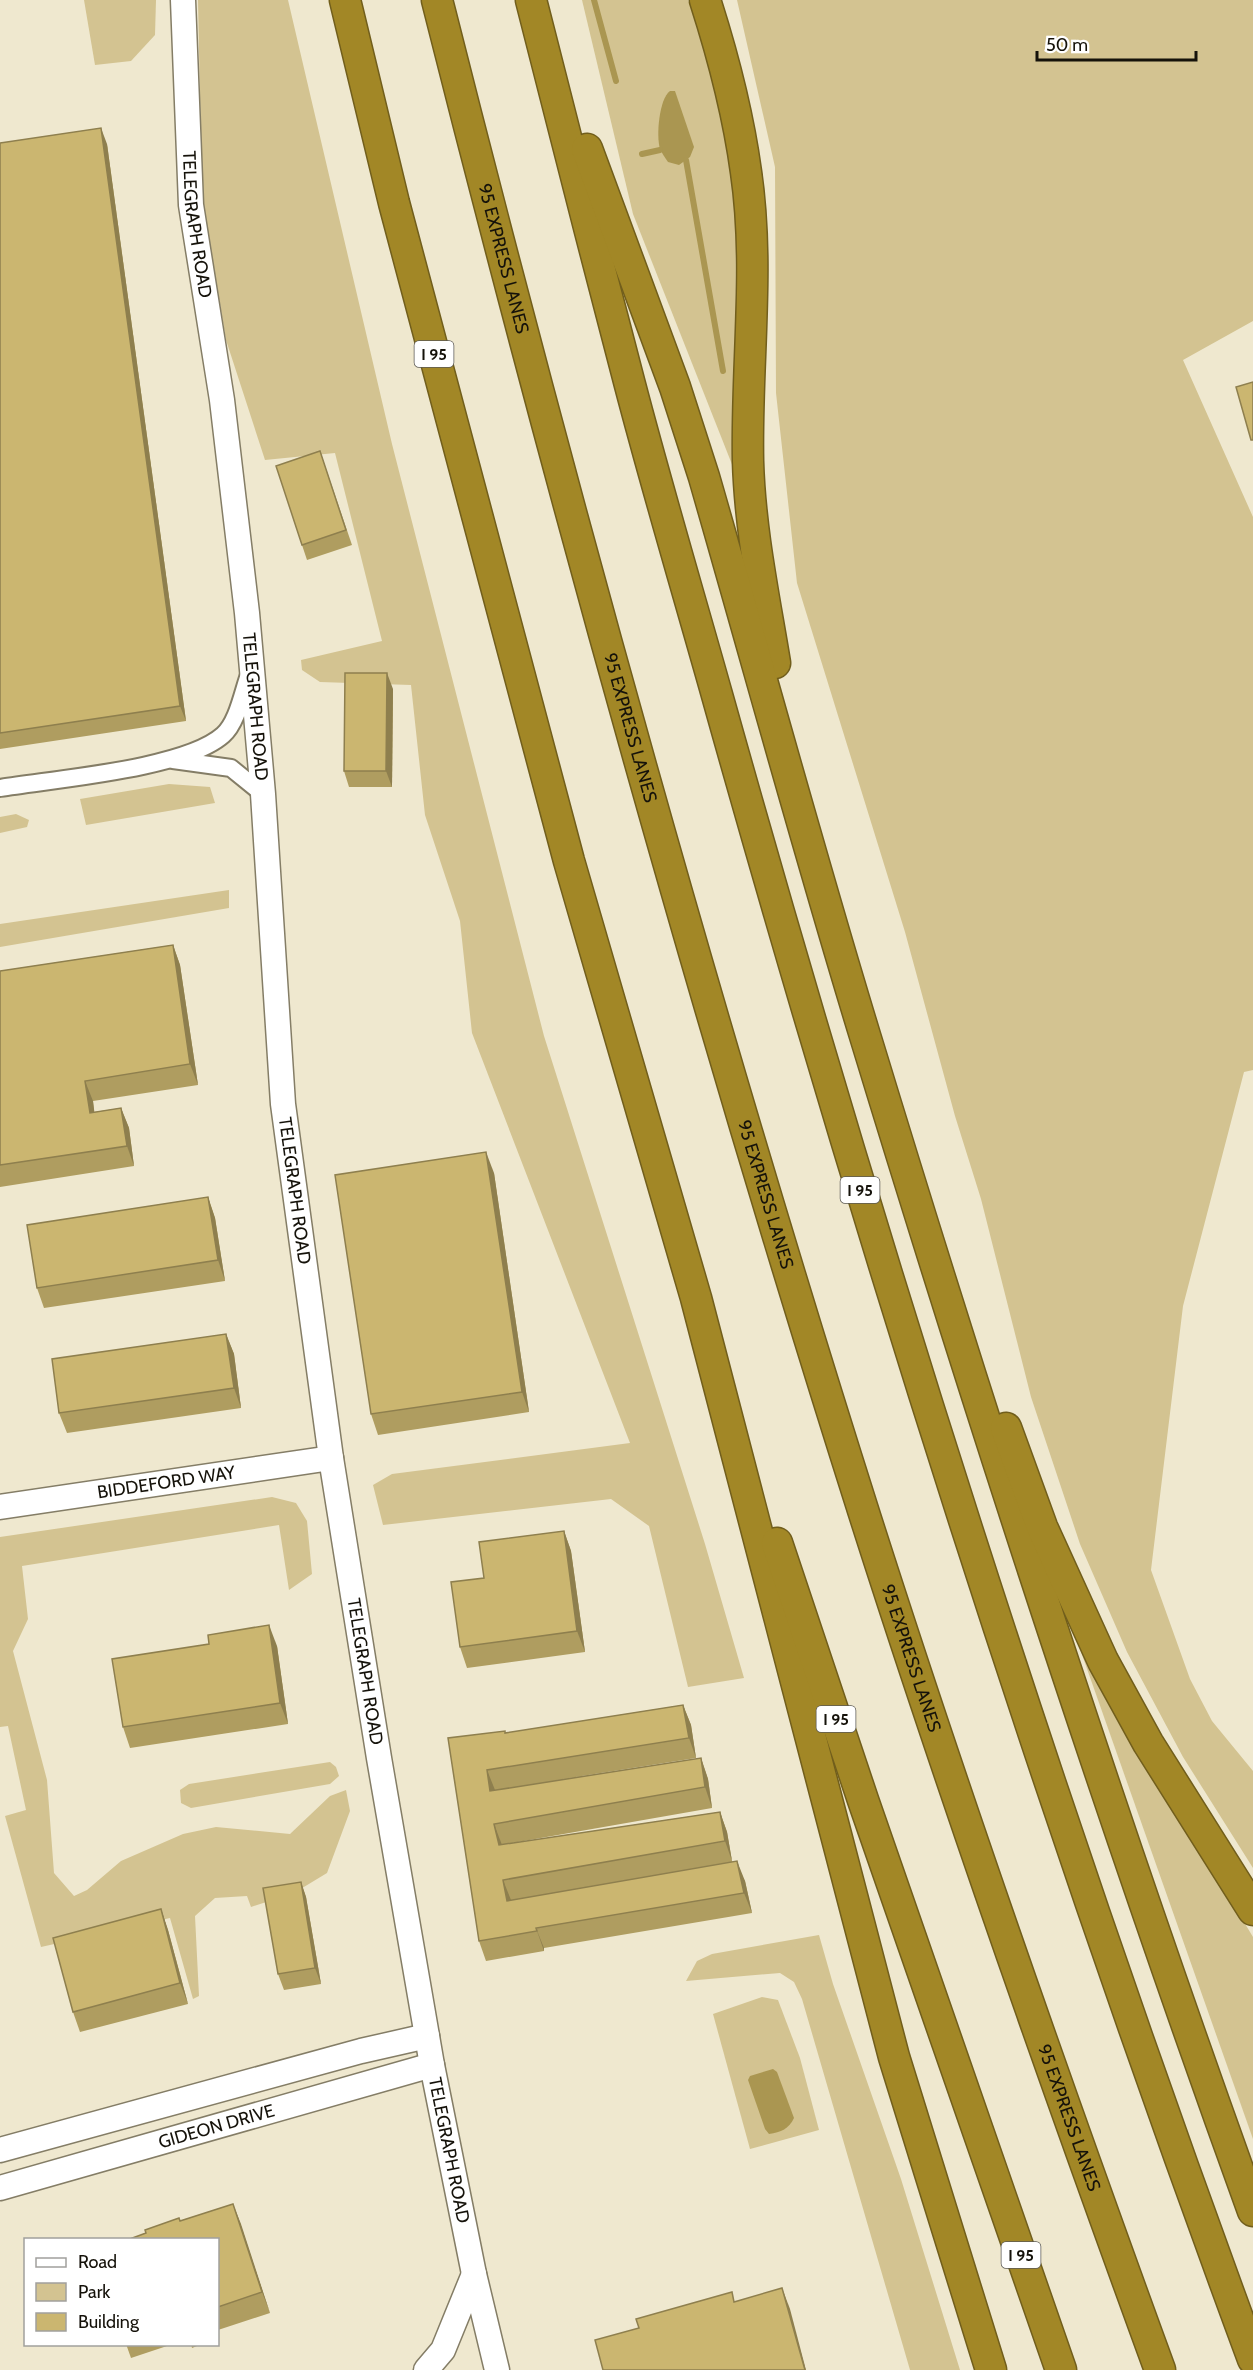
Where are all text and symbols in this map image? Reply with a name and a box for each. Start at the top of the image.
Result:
scale bar [1037,24,1196,62]
text: 50 m [1046,34,1088,56]
street label: TELEGRAPH ROAD [178,150,217,300]
street label: 95 EXPRESS LANES [473,181,534,336]
road number: I 95 [414,341,454,367]
street label: TELEGRAPH ROAD [238,632,273,781]
street label: 95 EXPRESS LANES [599,651,662,805]
street label: TELEGRAPH ROAD [274,1116,316,1266]
street label: 95 EXPRESS LANES [733,1118,798,1272]
road number: I 95 [840,1177,880,1203]
street label: BIDDEFORD WAY [96,1461,237,1503]
street label: 95 EXPRESS LANES [877,1582,946,1735]
street label: TELEGRAPH ROAD [343,1597,388,1747]
road number: I 95 [816,1706,856,1732]
street label: 95 EXPRESS LANES [1033,2041,1105,2194]
street label: TELEGRAPH ROAD [424,2075,475,2225]
street label: GIDEON DRIVE [156,2099,277,2153]
legend [24,2238,219,2346]
road number: I 95 [1002,2242,1040,2268]
text: Road [78,2251,117,2273]
text: Park [78,2281,111,2303]
text: Building [78,2311,140,2333]

